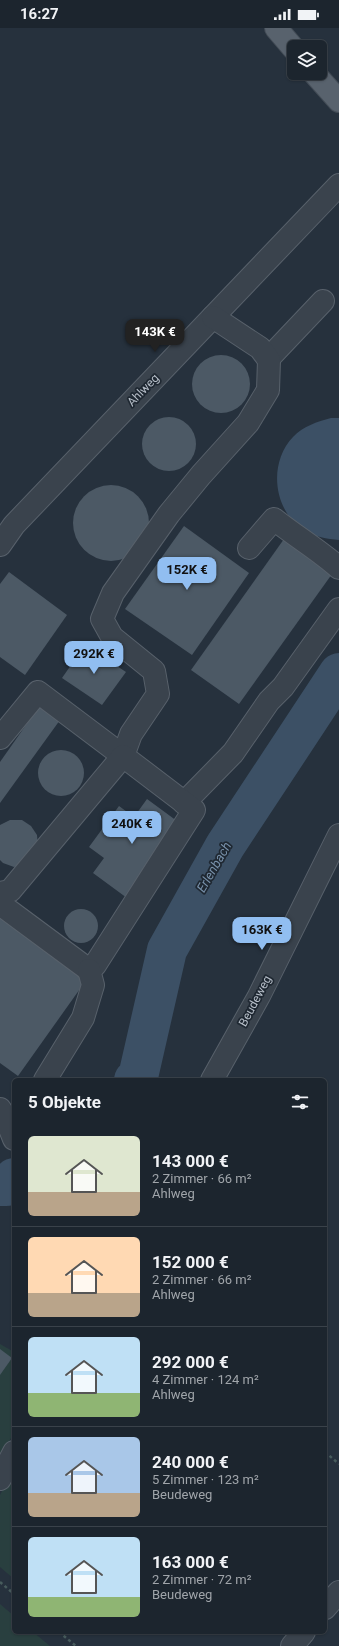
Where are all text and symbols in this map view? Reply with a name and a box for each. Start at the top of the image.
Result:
text: 16:27 [20,5,59,23]
map controls [287,40,327,80]
button: layers [287,40,327,80]
pin: 143K € [122,319,188,353]
text: 143K € [134,324,176,339]
street label: Ahlweg [124,371,162,409]
pin: 152K € [154,557,220,591]
text: 152K € [166,562,208,577]
pin: 292K € [61,641,127,675]
text: 292K € [73,646,115,661]
pin: 240K € [99,811,165,845]
text: 240K € [111,816,153,831]
water label: Erlenbach [194,839,234,895]
pin: 163K € [229,917,295,951]
text: 163K € [241,922,283,937]
street label: Beudeweg [236,973,274,1029]
icon: filters [289,1091,311,1113]
text: 5 Objekte [28,1092,101,1112]
text: 143 000 € [152,1151,229,1171]
icon: home [60,1152,108,1200]
text: 2 Zimmer · 66 m² [152,1171,251,1186]
text: Ahlweg [152,1186,195,1201]
text: 152 000 € [152,1252,229,1272]
icon: home [60,1253,108,1301]
text: 2 Zimmer · 66 m² [152,1272,251,1287]
text: Ahlweg [152,1287,195,1302]
text: 292 000 € [152,1352,229,1372]
icon: home [60,1353,108,1401]
text: 4 Zimmer · 124 m² [152,1372,259,1387]
text: Ahlweg [152,1387,195,1402]
text: 240 000 € [152,1452,229,1472]
icon: home [60,1453,108,1501]
text: 5 Zimmer · 123 m² [152,1472,259,1487]
text: Beudeweg [152,1487,212,1502]
text: 163 000 € [152,1552,229,1572]
icon: home [60,1553,108,1601]
text: 2 Zimmer · 72 m² [152,1572,251,1587]
text: Beudeweg [152,1587,212,1602]

